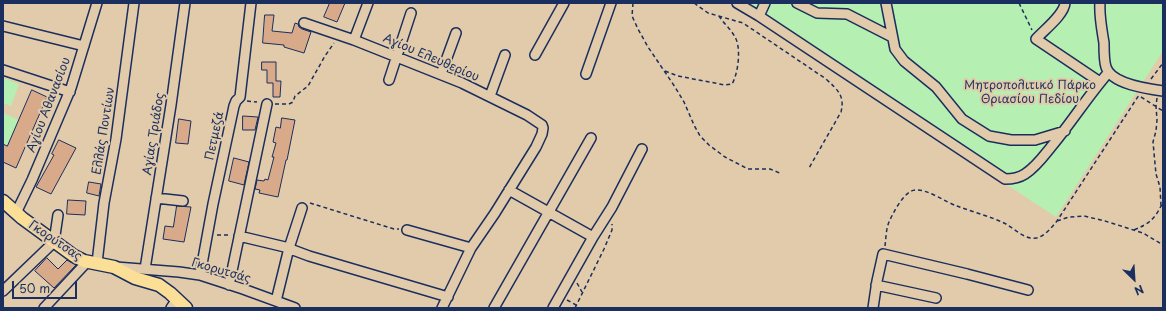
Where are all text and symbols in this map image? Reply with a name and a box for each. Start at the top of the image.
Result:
street label: Αγίου Ελευθερίου [381,31,481,85]
street label: Αγίου Αθανασίου [24,55,74,155]
park label: Μητροπολιτικό Πάρκο Θριασίου Πεδίου [964,79,1096,107]
street label: Ελλάς Ποντίων [90,86,118,176]
street label: Αγίας Τριάδος [140,92,168,176]
street label: Πετμεζά [203,110,227,162]
street label: Γκορύτσας [26,218,84,264]
street label: Γκορυτσάς [190,256,252,286]
north arrow [1114,259,1154,299]
scale bar [14,273,79,299]
text: 50 m [19,279,50,297]
text: N [1132,281,1147,300]

